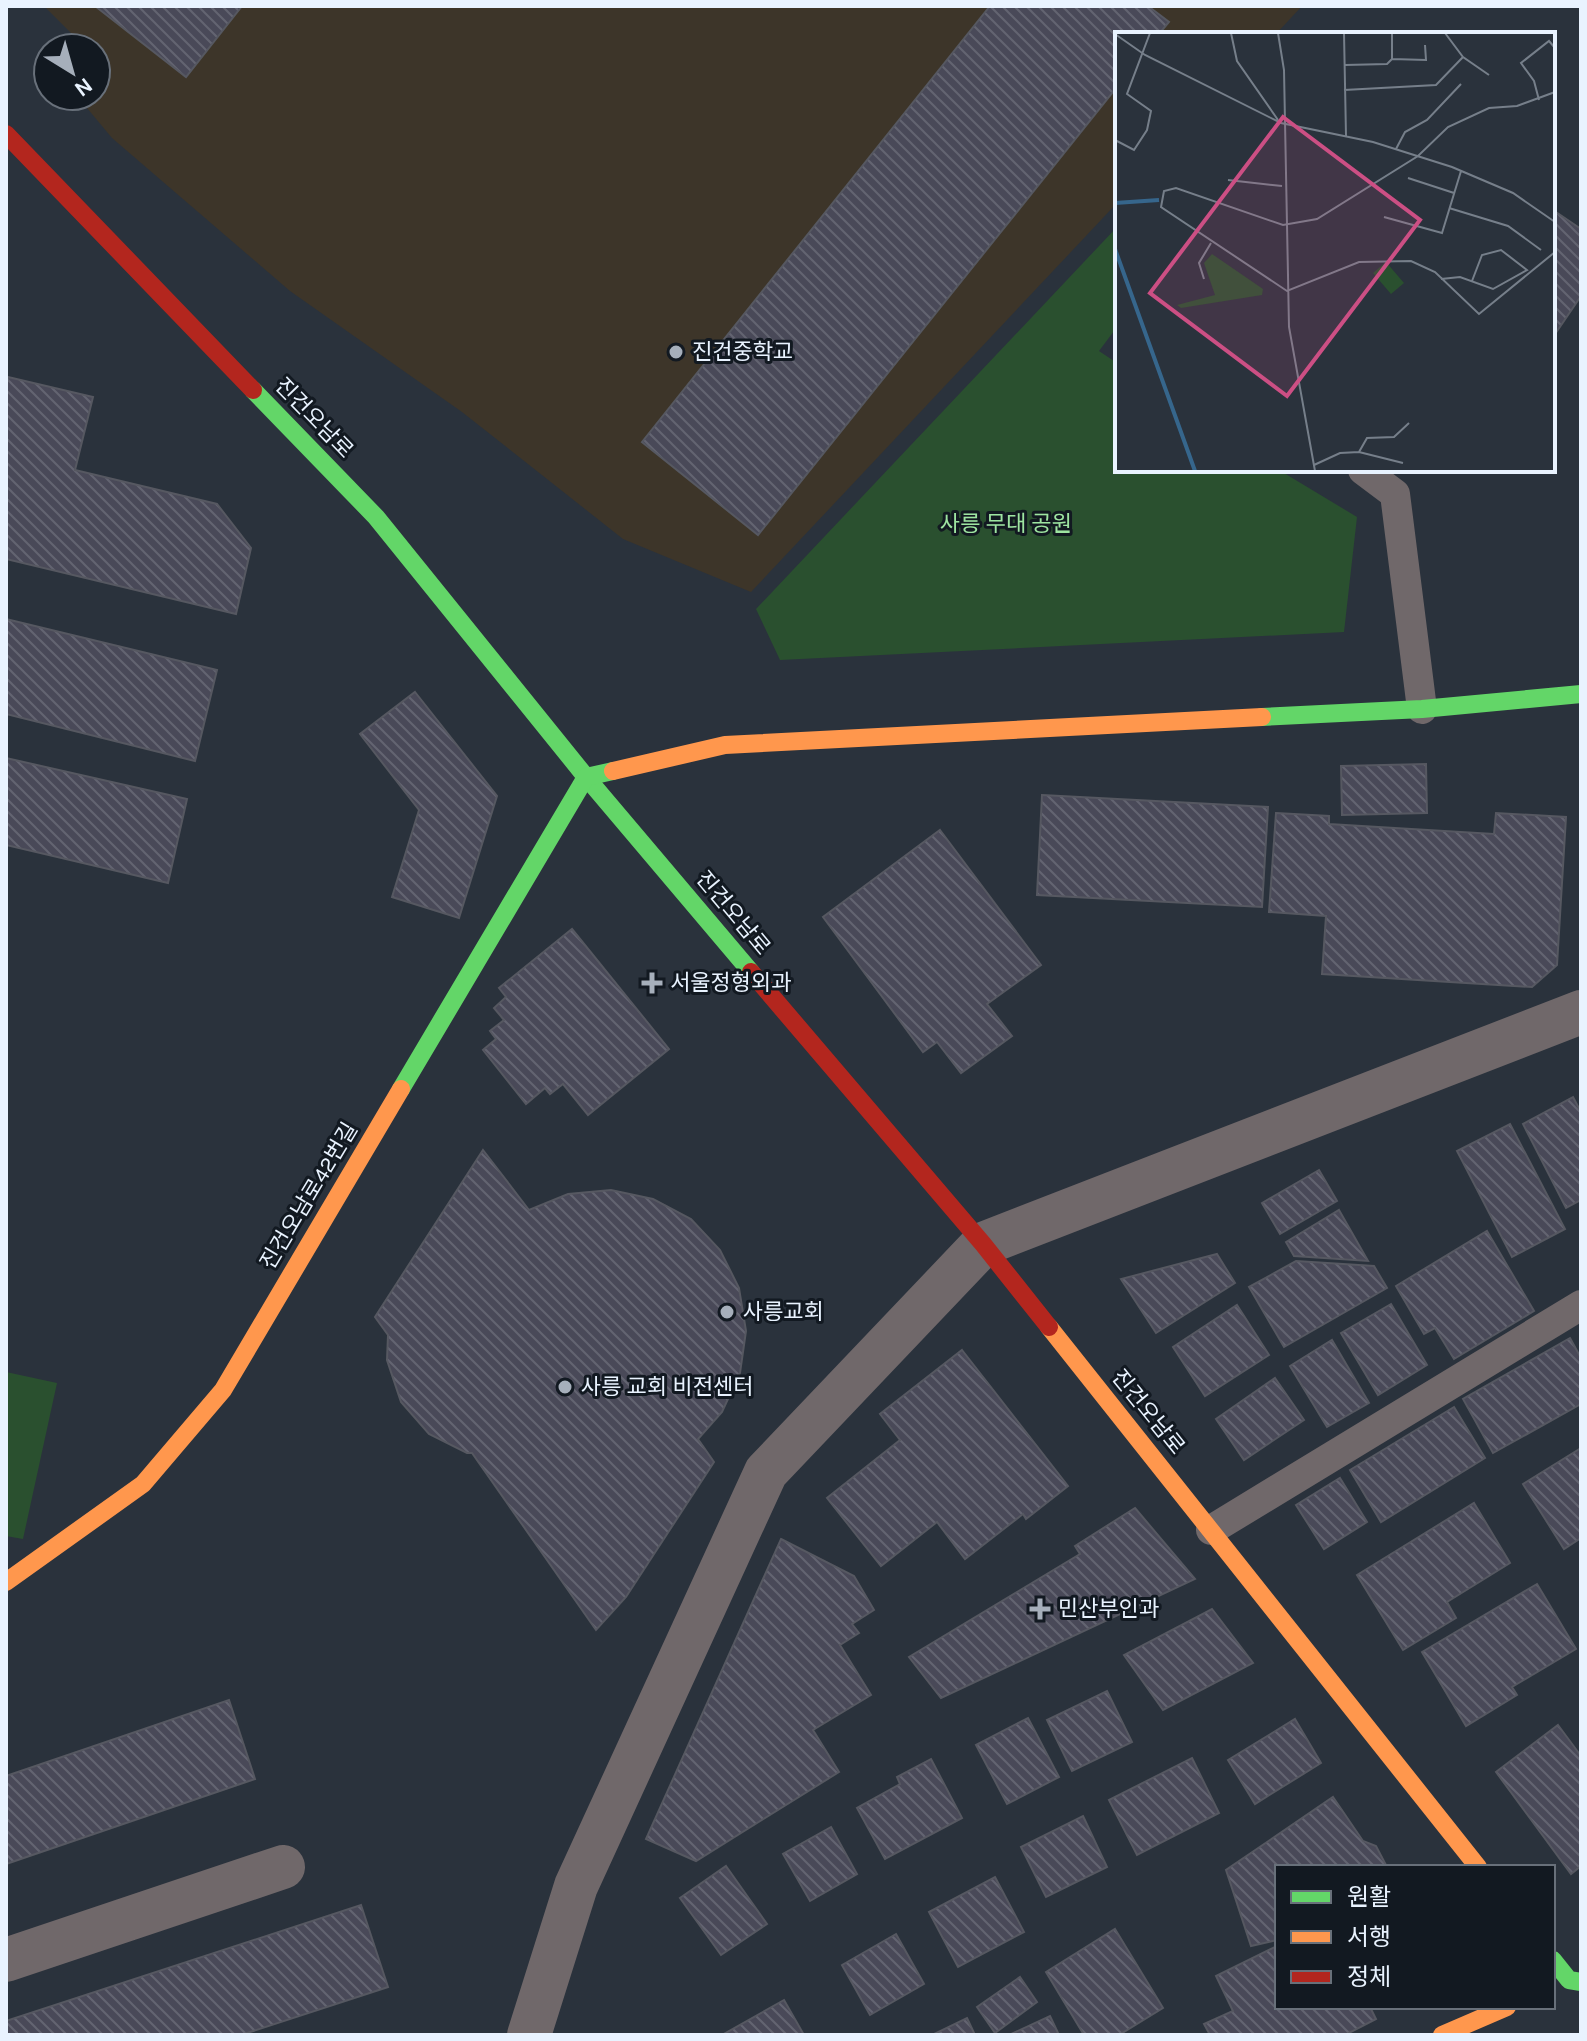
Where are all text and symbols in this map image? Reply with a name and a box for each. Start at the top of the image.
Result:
north arrow [32,32,112,112]
inset map [1115,32,1555,472]
text: N [69,72,98,102]
place label: 진건중학교 [692,339,793,365]
marker: 진건중학교 [667,343,685,361]
street label: 진건오남로 [269,373,359,463]
park label: 사릉 무대 공원 [940,511,1072,537]
street label: 진건오남로 [691,866,775,960]
place label: 서울정형외과 [670,970,791,996]
marker: 서울정형외과 [641,972,663,994]
street label: 진건오남로42번길 [255,1118,363,1274]
place label: 사릉교회 [743,1299,824,1325]
marker: 사릉교회 [718,1303,736,1321]
street label: 진건오남로 [1106,1364,1190,1460]
place label: 사릉 교회 비전센터 [581,1374,753,1400]
marker: 사릉 교회 비전센터 [556,1378,574,1396]
place label: 민산부인과 [1058,1596,1159,1622]
marker: 민산부인과 [1029,1598,1051,1620]
legend [1275,1865,1555,2009]
text: 원활 [1347,1883,1391,1911]
text: 서행 [1347,1923,1391,1951]
text: 정체 [1347,1963,1391,1991]

